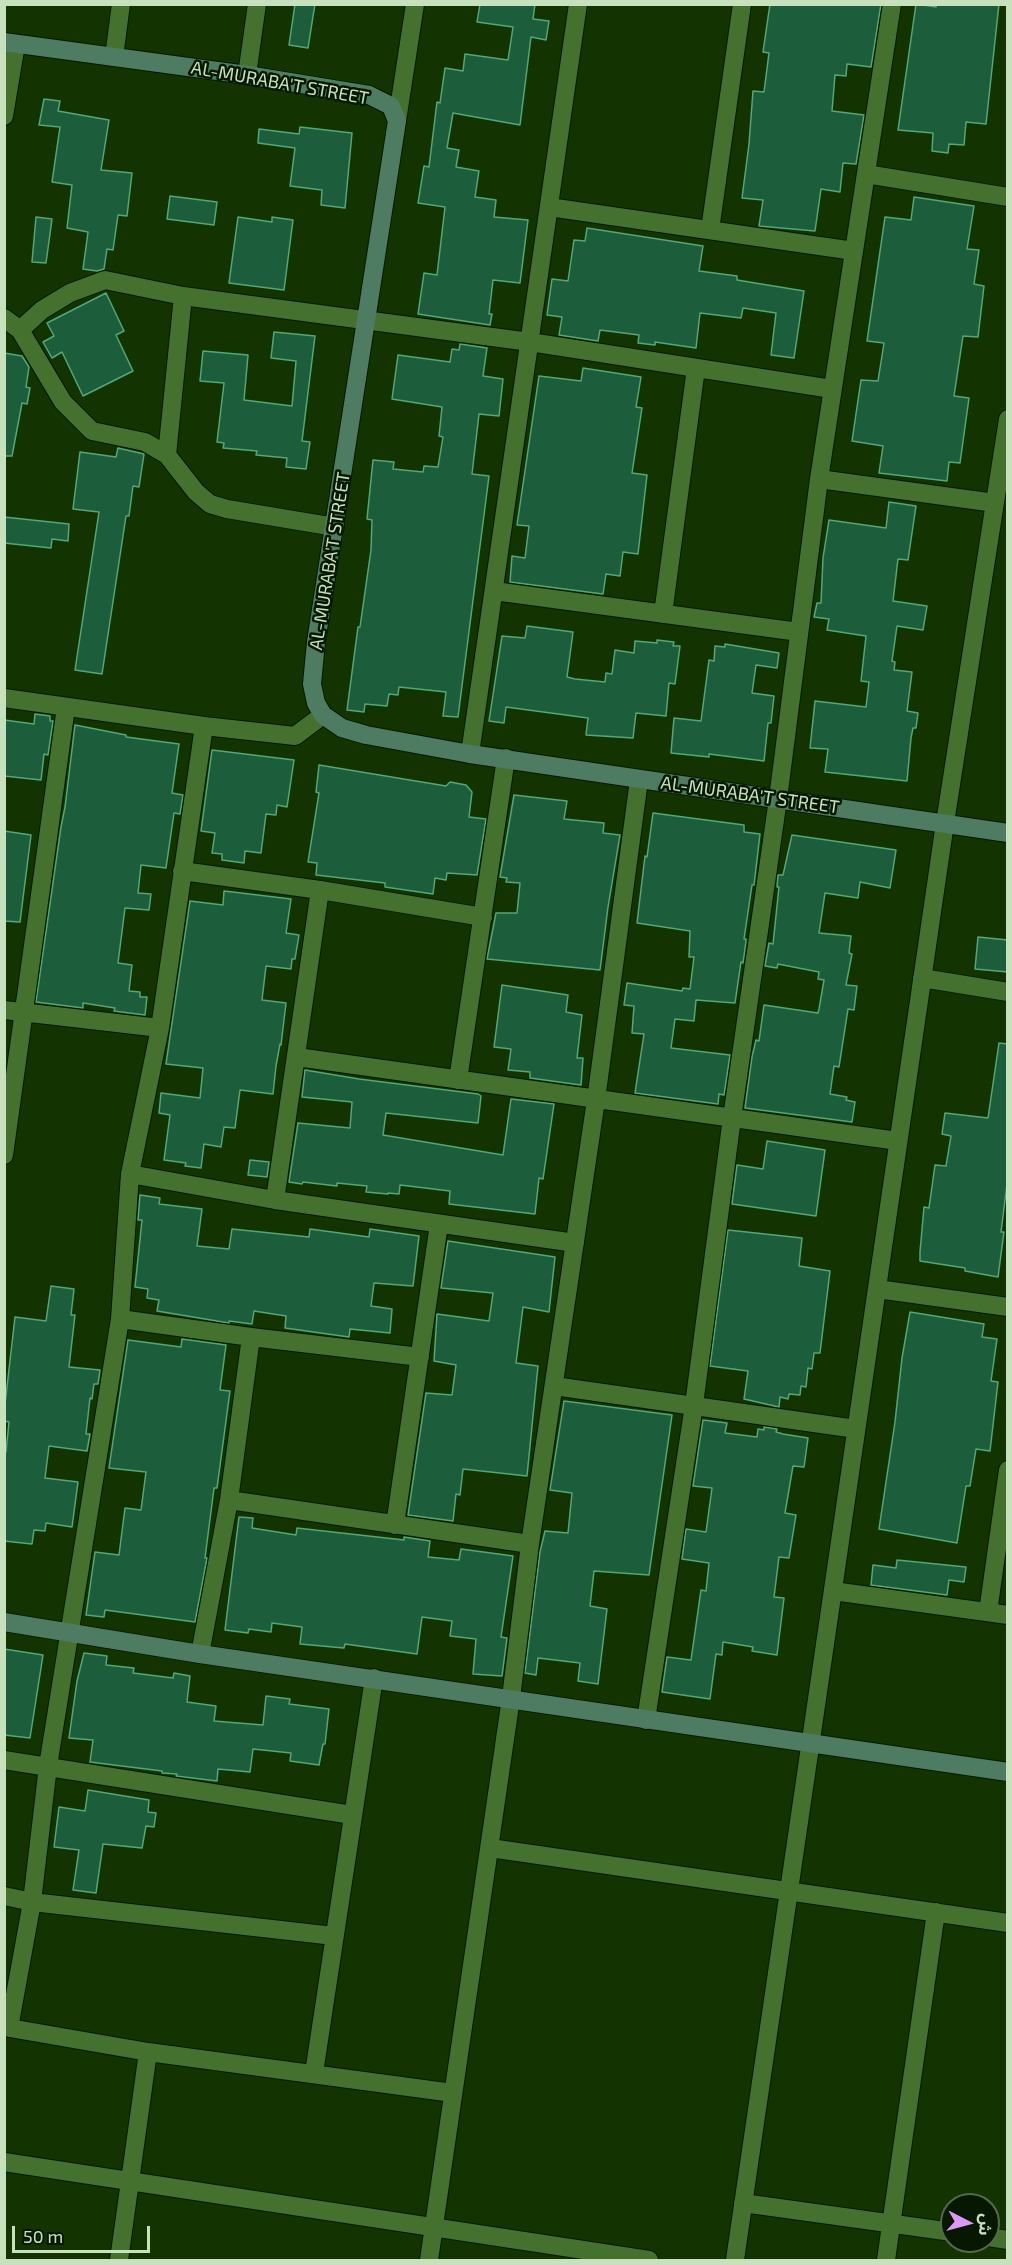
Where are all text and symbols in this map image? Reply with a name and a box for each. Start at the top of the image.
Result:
street label: AL-MURABA'T STREET [190,57,370,109]
street label: AL-MURABA'T STREET [305,470,355,652]
street label: AL-MURABA'T STREET [659,772,841,818]
north arrow [940,2193,1000,2253]
text: ش [976,2213,997,2237]
scale bar [15,2214,153,2252]
text: 50 m [23,2225,63,2247]

